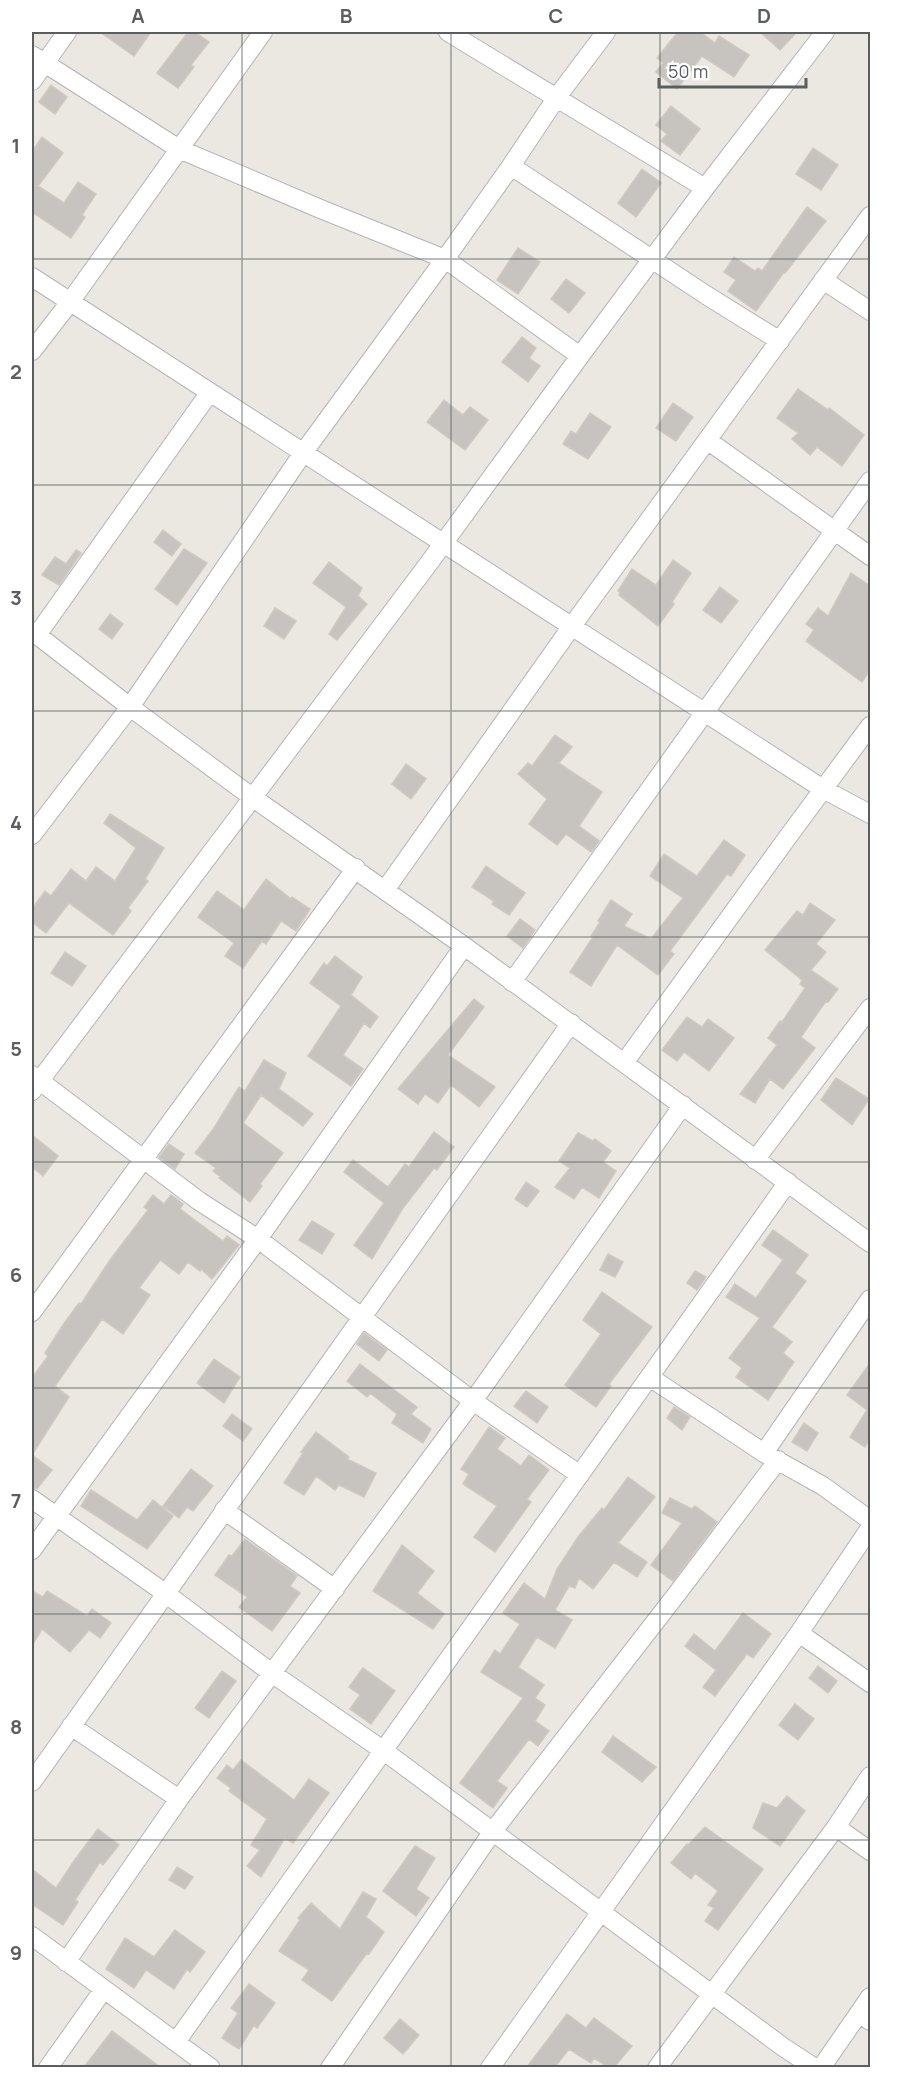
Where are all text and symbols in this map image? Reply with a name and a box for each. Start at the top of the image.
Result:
text: A [131,2,145,29]
text: B [340,2,353,29]
text: C [549,2,563,29]
text: D [757,2,771,29]
scale bar [659,51,806,89]
text: 50 m [668,59,708,83]
text: 1 [12,132,20,159]
text: 2 [10,358,22,385]
text: 3 [10,584,22,611]
text: 4 [10,809,22,836]
text: 5 [10,1035,22,1062]
text: 6 [10,1261,22,1288]
text: 7 [11,1487,21,1514]
text: 8 [10,1713,22,1740]
text: 9 [10,1939,22,1966]

